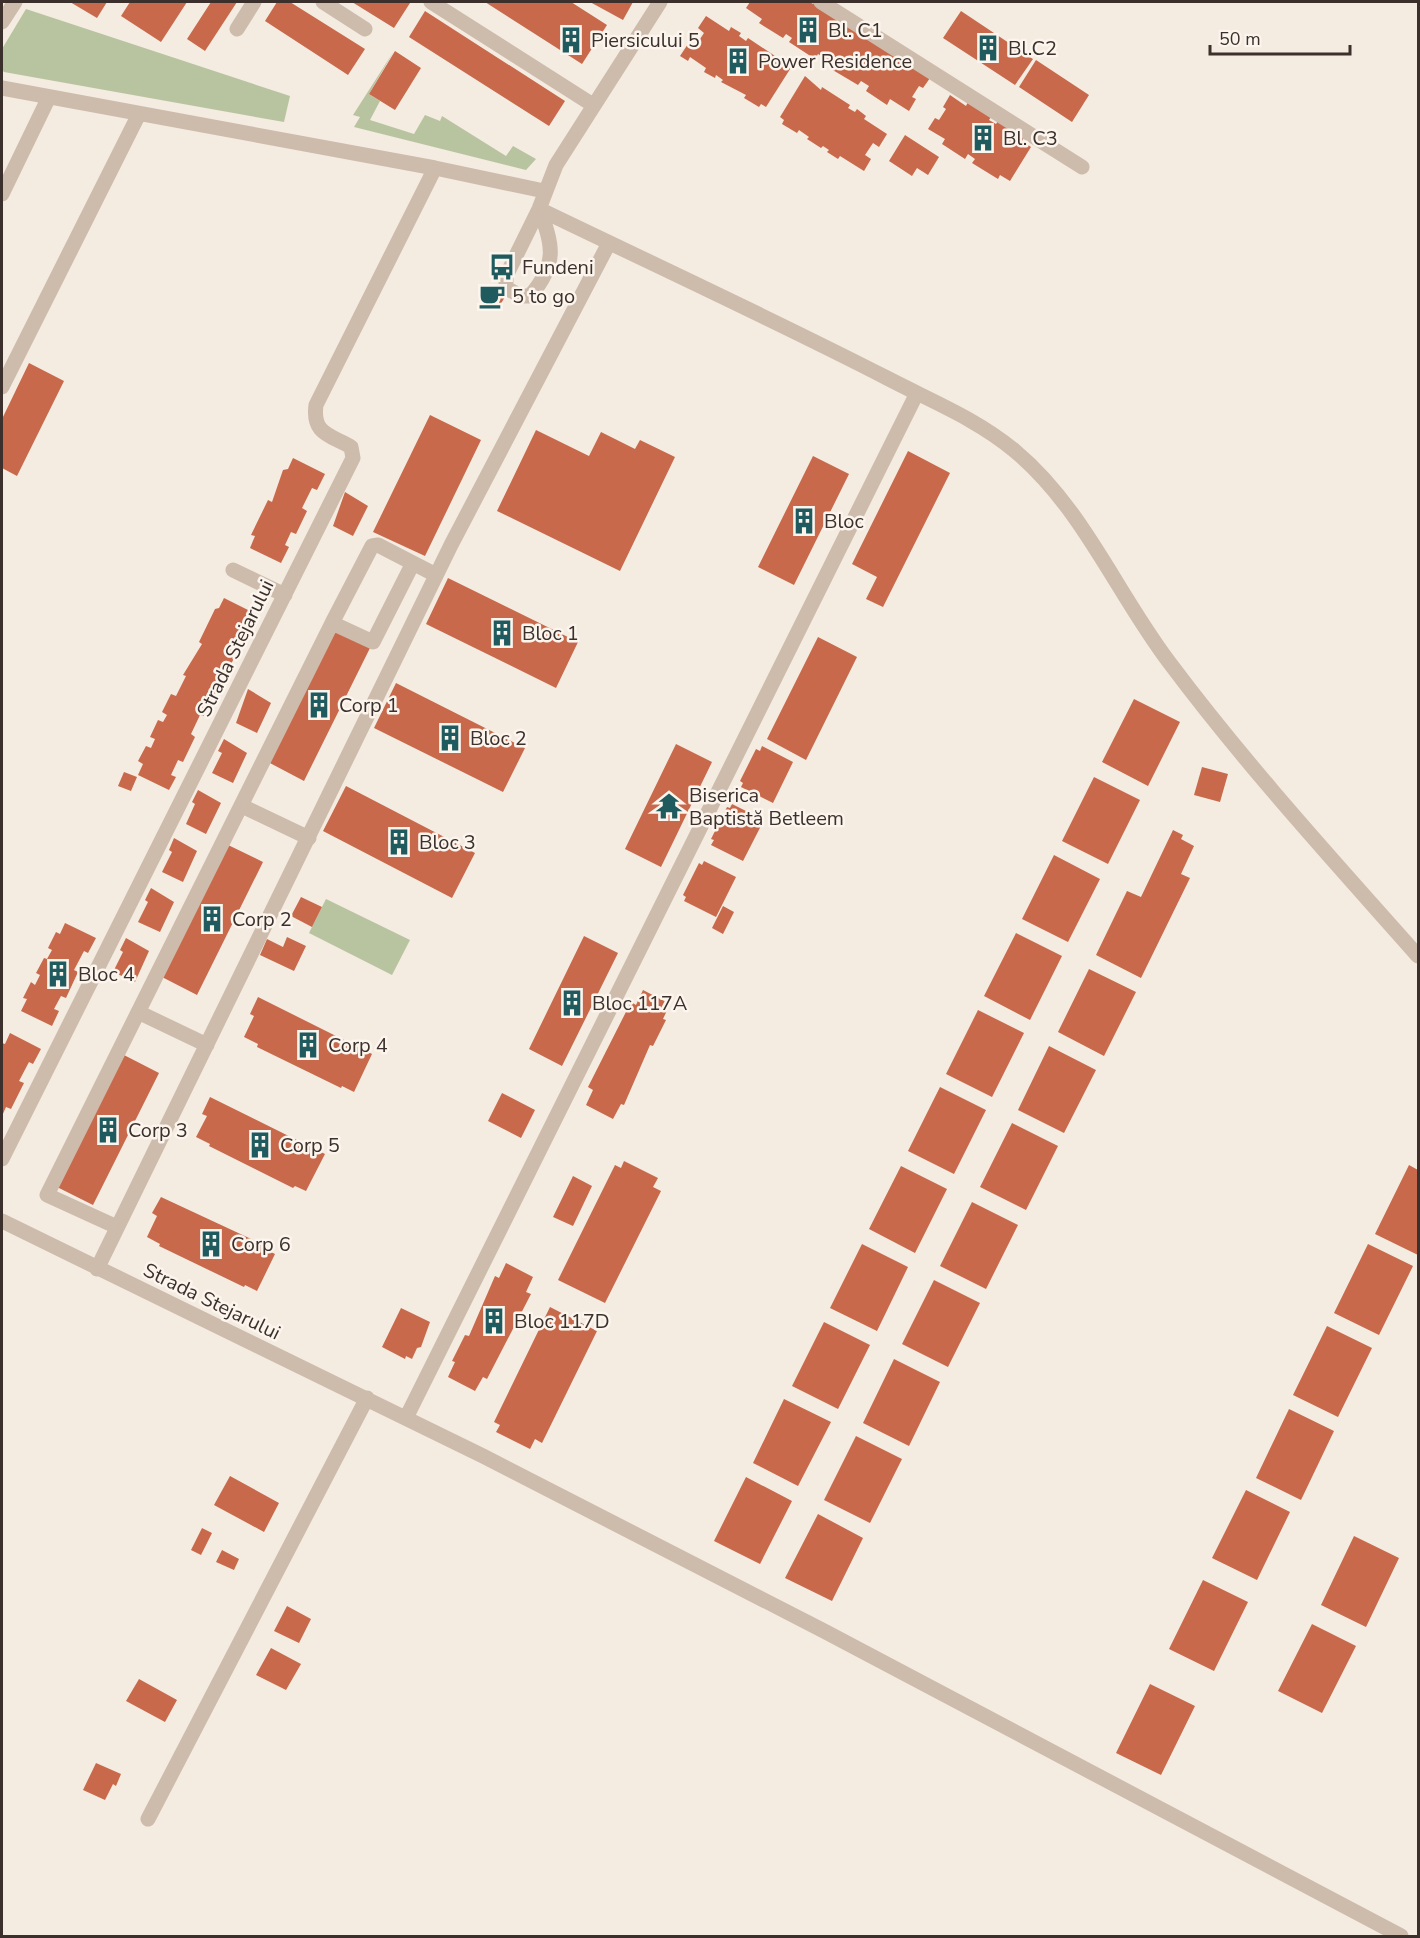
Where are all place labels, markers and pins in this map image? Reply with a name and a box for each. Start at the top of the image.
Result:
building icon: Bl. C1 [793,15,823,45]
place label: Bl. C1 [828,17,883,44]
building icon: Piersicului 5 [556,25,586,55]
place label: Piersicului 5 [591,27,700,54]
building icon: Bl.C2 [973,33,1003,63]
place label: Bl.C2 [1008,35,1057,62]
building icon: Power Residence [723,46,753,76]
place label: Power Residence [758,48,912,75]
building icon: Bl. C3 [968,123,998,153]
place label: Bl. C3 [1003,125,1058,152]
bus stop icon: Fundeni [487,252,517,282]
place label: Fundeni [522,254,594,281]
cafe icon: 5 to go [477,281,507,311]
place label: 5 to go [512,283,575,310]
building icon: Bloc [789,506,819,536]
place label: Bloc [824,508,864,535]
building icon: Bloc 1 [487,618,517,648]
place label: Bloc 1 [522,620,579,647]
building icon: Corp 1 [304,690,334,720]
place label: Corp 1 [339,692,399,719]
building icon: Bloc 2 [435,723,465,753]
place label: Bloc 2 [470,725,527,752]
place label: Biserica Baptistă Betleem [689,782,844,832]
temple icon: Biserica Baptistă Betleem [654,791,684,821]
building icon: Bloc 3 [384,827,414,857]
place label: Bloc 3 [419,829,476,856]
building icon: Corp 2 [197,904,227,934]
place label: Corp 2 [232,906,292,933]
building icon: Bloc 4 [43,959,73,989]
place label: Bloc 4 [78,961,135,988]
building icon: Bloc 117A [557,988,587,1018]
place label: Bloc 117A [592,990,688,1017]
building icon: Corp 4 [293,1030,323,1060]
place label: Corp 4 [328,1032,388,1059]
building icon: Corp 3 [93,1115,123,1145]
place label: Corp 3 [128,1117,188,1144]
building icon: Corp 5 [245,1130,275,1160]
place label: Corp 5 [280,1132,340,1159]
building icon: Corp 6 [196,1229,226,1259]
place label: Corp 6 [231,1231,291,1258]
building icon: Bloc 117D [479,1306,509,1336]
place label: Bloc 117D [514,1308,610,1335]

